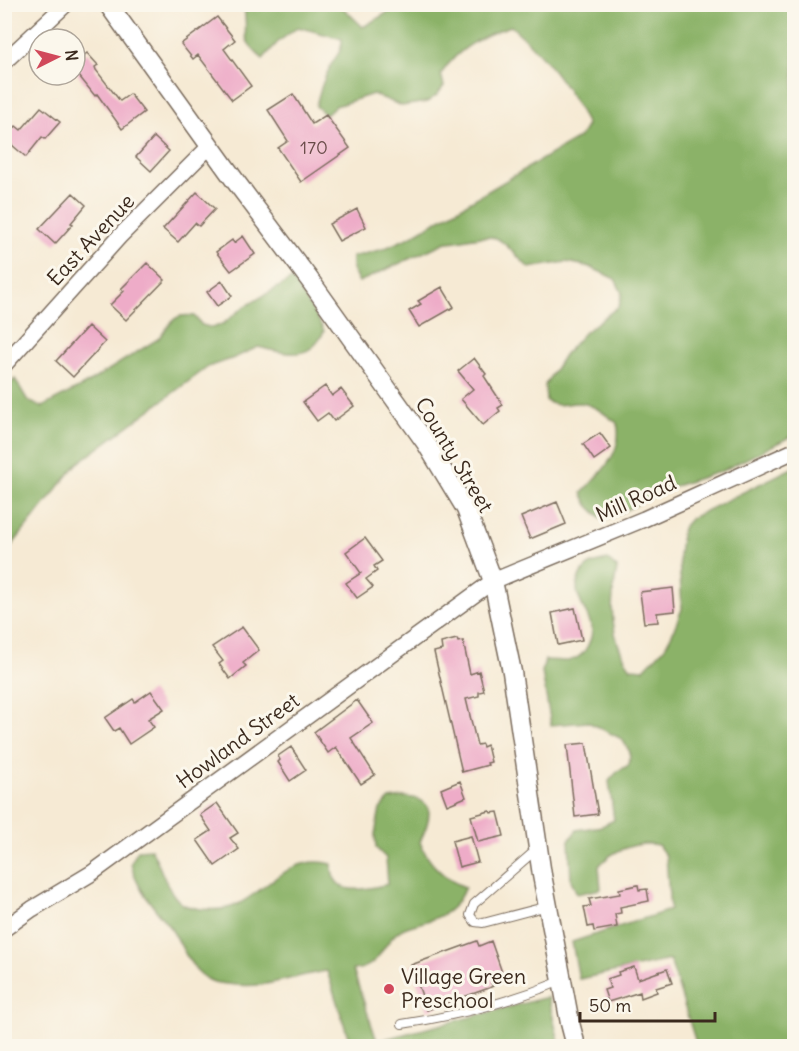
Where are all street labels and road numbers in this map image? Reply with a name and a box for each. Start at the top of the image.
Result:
street label: East Avenue [41,188,140,291]
street label: County Street [409,392,499,517]
street label: Mill Road [591,469,680,528]
street label: Howland Street [171,687,305,794]

